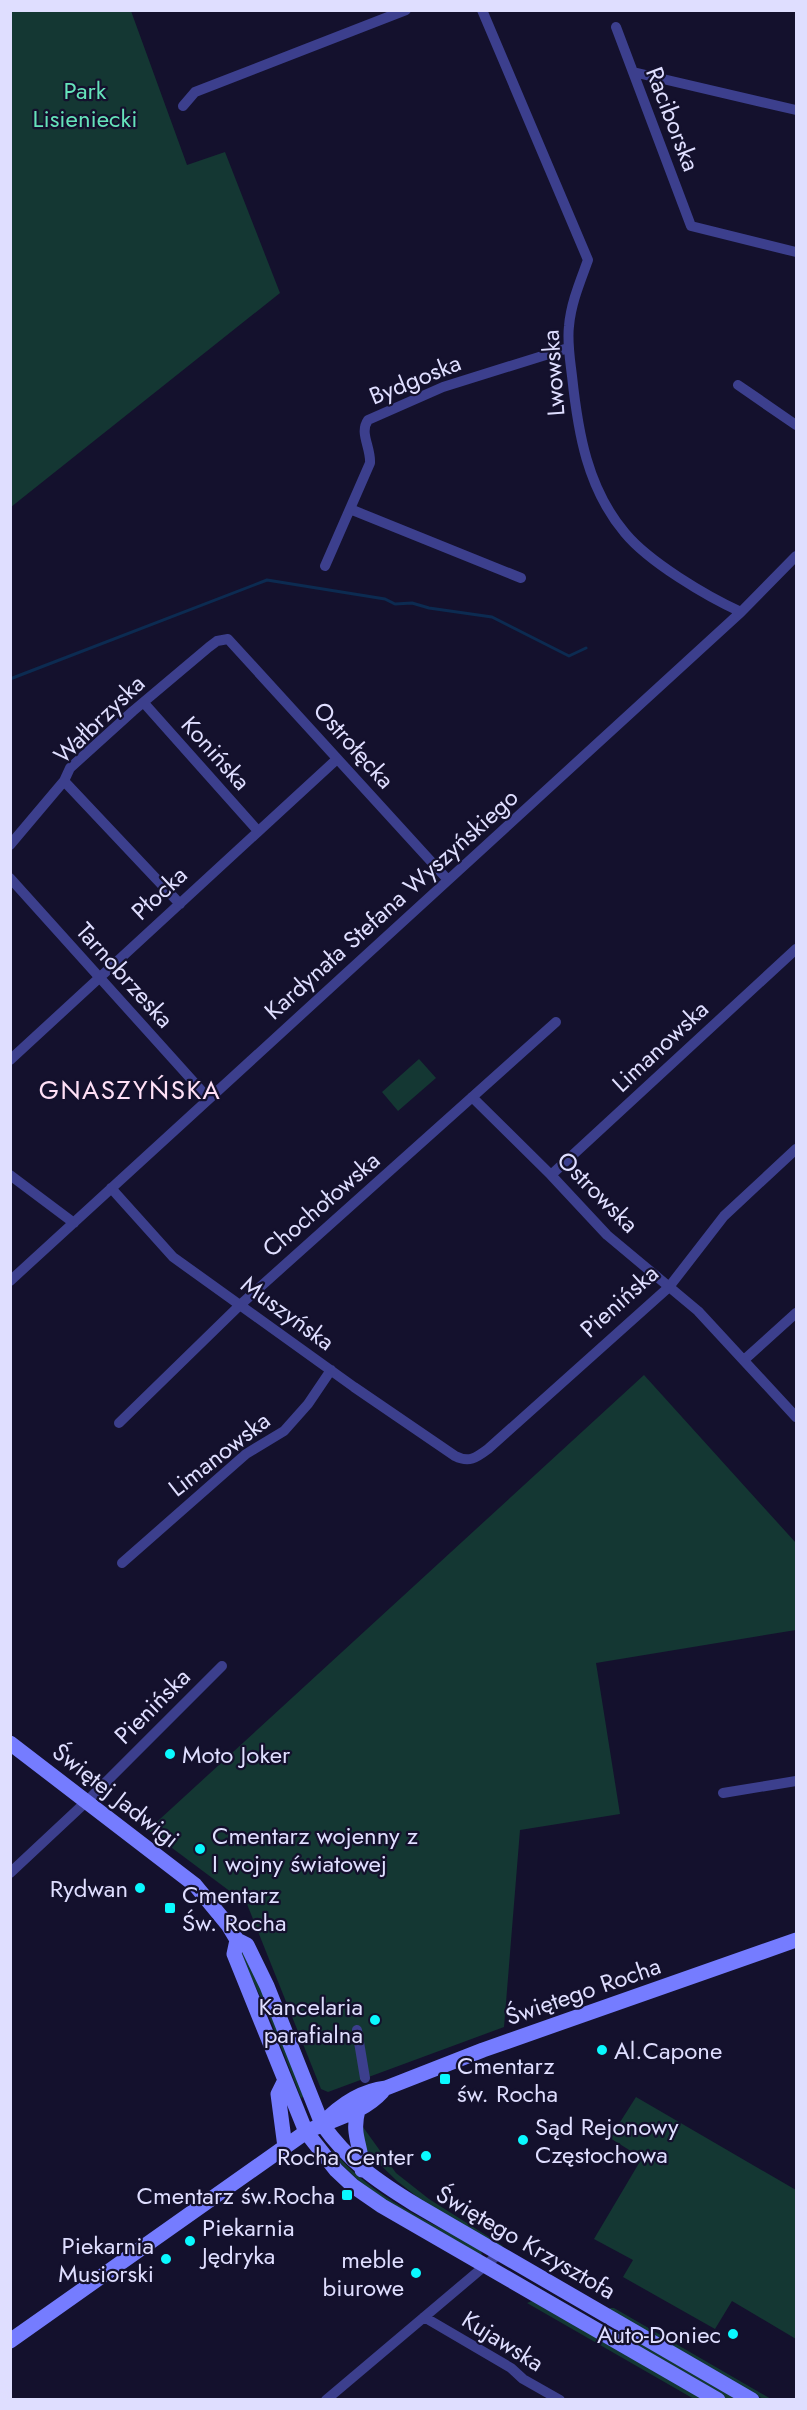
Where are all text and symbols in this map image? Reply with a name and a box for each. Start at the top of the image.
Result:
street label: Raciborska [637,62,709,176]
park label: Park Lisieniecki [33,73,137,136]
street label: Lwowska [533,329,573,417]
street label: Bydgoska [364,345,466,413]
street label: Wałbrzyska [46,667,152,771]
street label: Ostrołęcka [305,694,403,796]
street label: Konińska [173,708,259,798]
street label: Kardynała Stefana Wyszyńskiego [256,780,526,1028]
street label: Płocka [123,858,195,928]
street label: Tarnobrzeska [68,914,182,1036]
street label: Limanowska [604,992,716,1100]
district label: GNASZYŃSKA [39,1071,221,1109]
street label: Chochołowska [255,1143,387,1265]
street label: Ostrowska [549,1143,647,1241]
street label: Pienińska [572,1256,666,1346]
street label: Muszyńska [234,1267,342,1359]
street label: Limanowska [161,1403,277,1505]
street label: Pienińska [106,1660,198,1752]
street label: Świętej Jadwigi [45,1734,187,1856]
place label: Moto Joker [182,1737,291,1772]
marker: Moto Joker [163,1747,177,1761]
place label: Cmentarz wojenny z I wojny światowej [212,1818,418,1881]
marker: Cmentarz wojenny z I wojny światowej [193,1842,207,1856]
place label: Rydwan [50,1871,128,1906]
place label: Cmentarz Św. Rocha [182,1877,287,1940]
marker: Rydwan [133,1881,147,1895]
marker: Cmentarz Św. Rocha [163,1901,177,1915]
street label: Świętego Rocha [501,1948,665,2034]
place label: Kancelaria parafialna [258,1989,363,2052]
marker: Kancelaria parafialna [368,2013,382,2027]
place label: Al.Capone [614,2033,722,2068]
marker: Al.Capone [595,2043,609,2057]
place label: Cmentarz św. Rocha [457,2048,558,2111]
marker: Cmentarz św. Rocha [438,2072,452,2086]
place label: Sąd Rejonowy Częstochowa [535,2109,679,2172]
marker: Sąd Rejonowy Częstochowa [516,2133,530,2147]
place label: Rocha Center [277,2139,415,2174]
marker: Rocha Center [419,2149,433,2163]
street label: Świętego Krzysztofa [430,2176,622,2308]
place label: Cmentarz św.Rocha [136,2178,335,2213]
marker: Cmentarz św.Rocha [340,2188,354,2202]
place label: Piekarnia Jędryka [199,2210,294,2273]
place label: Piekarnia Musiorski [58,2228,154,2291]
marker: Piekarnia Jędryka [183,2234,197,2248]
place label: meble biurowe [323,2242,404,2305]
marker: Piekarnia Musiorski [159,2252,173,2266]
marker: meble biurowe [409,2266,423,2280]
street label: Kujawska [455,2302,551,2380]
place label: Auto-Doniec [597,2317,721,2352]
marker: Auto-Doniec [726,2327,740,2341]

